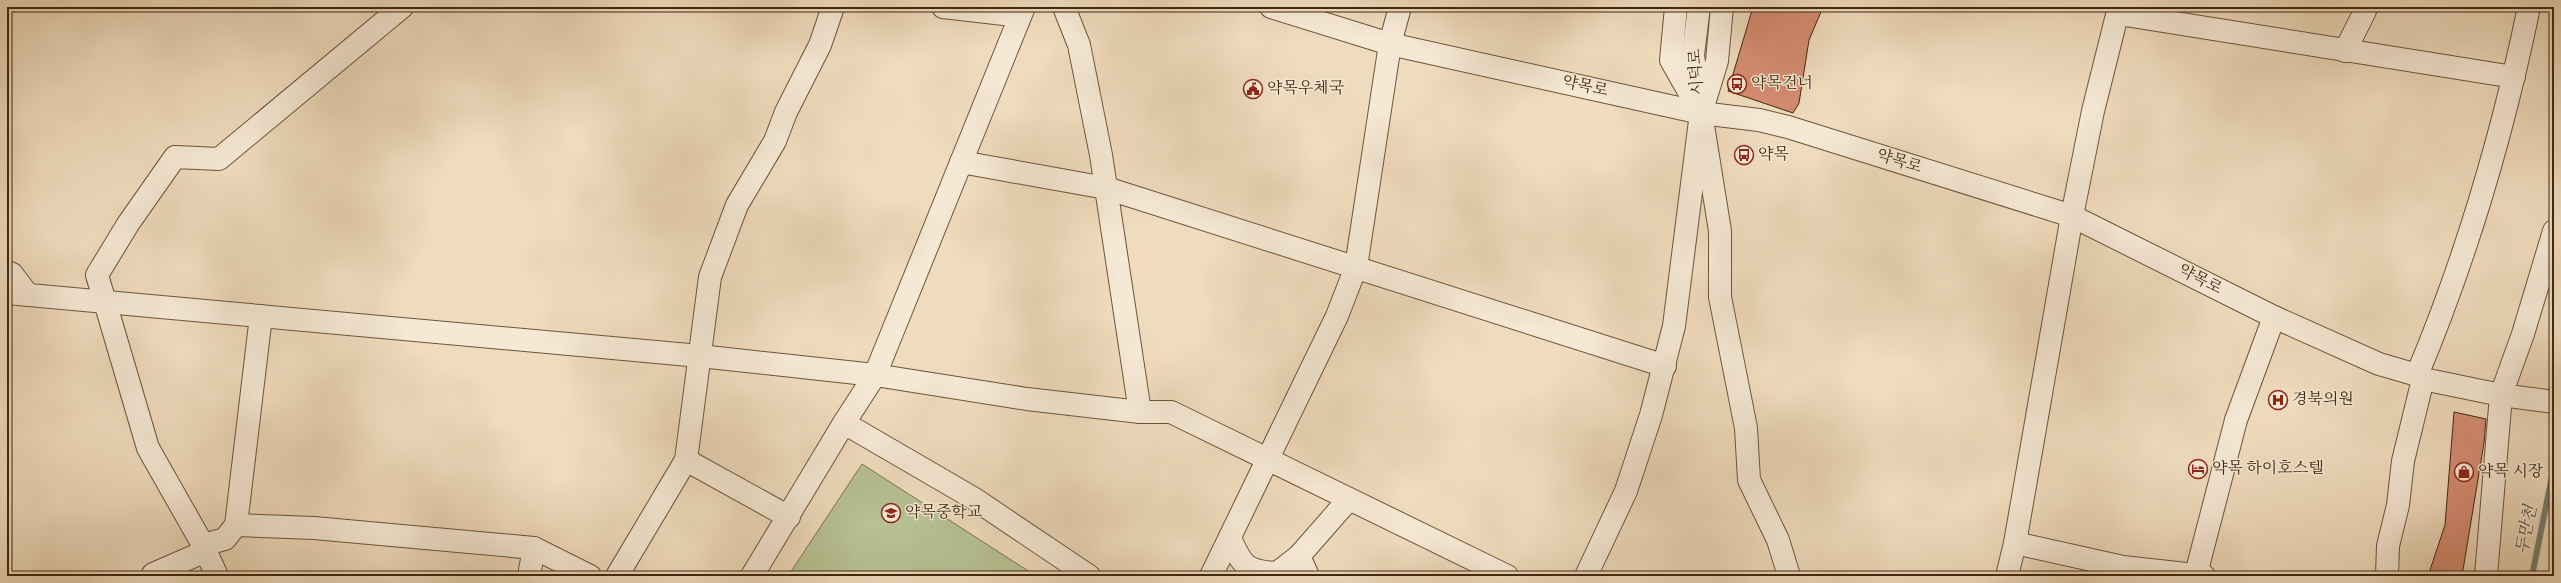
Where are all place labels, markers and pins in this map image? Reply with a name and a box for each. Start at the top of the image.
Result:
bus stop icon: 약목건너 [1726,73,1748,95]
place label: 약목건너 [1751,74,1813,94]
public building icon: 약목우체국 [1242,78,1264,100]
place label: 약목우체국 [1267,79,1345,99]
bus stop icon: 약목 [1733,144,1755,166]
place label: 약목 [1758,145,1789,165]
hospital icon: 경북의원 [2267,389,2289,411]
place label: 경북의원 [2292,390,2354,410]
hotel icon: 약목 하이호스텔 [2187,458,2209,480]
place label: 약목 하이호스텔 [2212,459,2324,479]
shop icon: 약목 시장 [2453,461,2475,483]
place label: 약목 시장 [2478,462,2544,482]
school or university icon: 약목중학교 [880,502,902,524]
place label: 약목중학교 [905,503,982,523]

